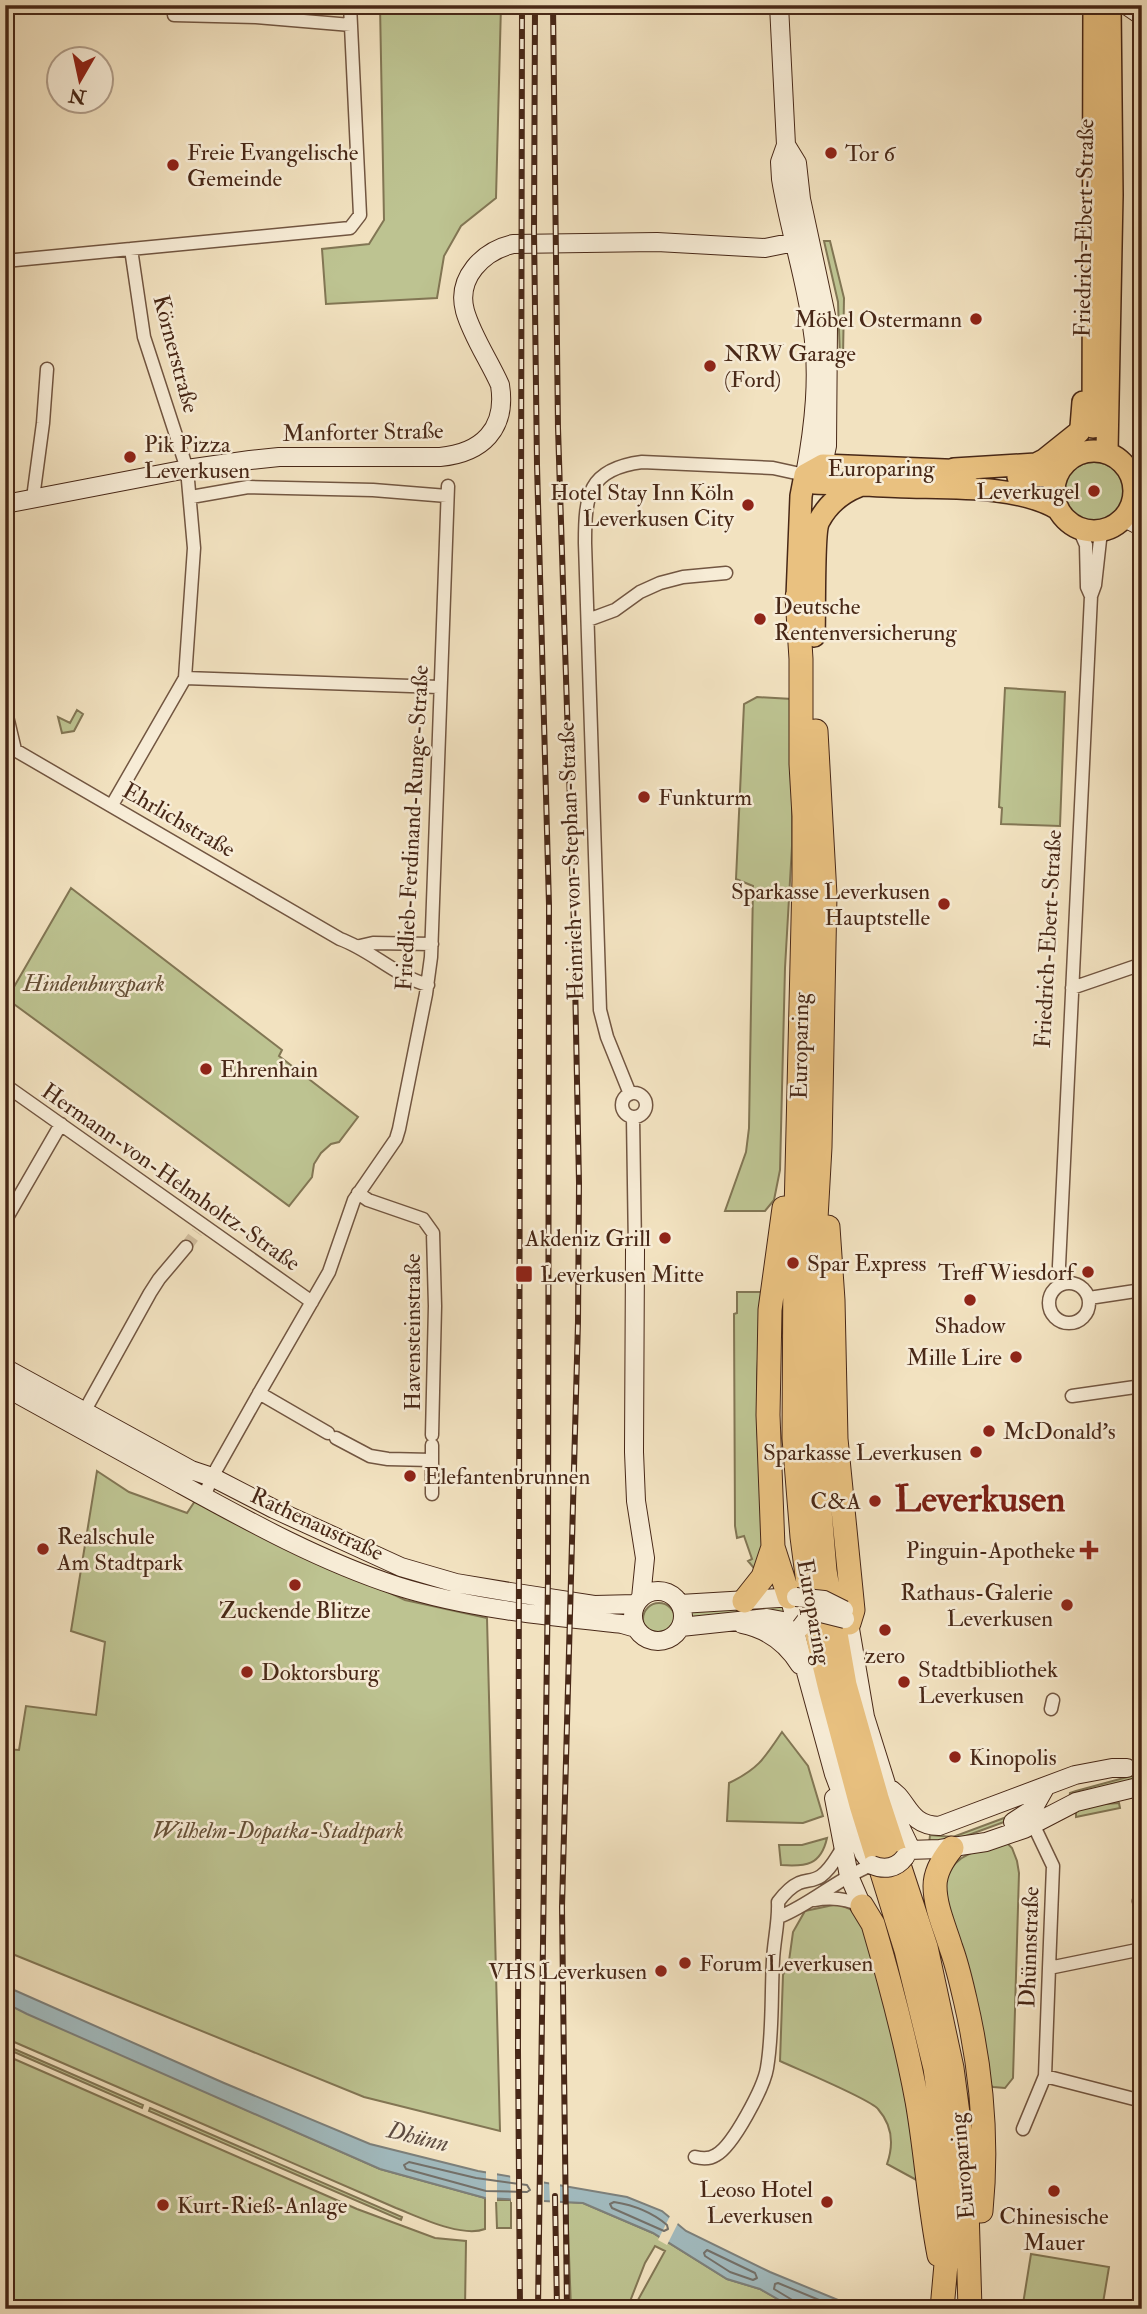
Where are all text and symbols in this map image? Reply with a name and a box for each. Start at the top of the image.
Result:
north arrow [46,46,116,116]
text: N [66,82,89,109]
street label: Friedrich-Ebert-Straße [1068,118,1100,338]
place label: Freie Evangelische Gemeinde [187,138,359,193]
place label: Tor 6 [845,139,897,168]
marker: Tor 6 [823,145,839,161]
marker: Freie Evangelische Gemeinde [165,157,181,173]
street label: Körnerstraße [146,292,206,416]
place label: Möbel Ostermann [794,305,962,334]
marker: Möbel Ostermann [968,311,984,327]
place label: NRW Garage (Ford) [724,339,856,394]
marker: NRW Garage (Ford) [702,358,718,374]
street label: Manforter Straße [282,416,444,448]
place label: Pik Pizza Leverkusen [144,430,250,485]
marker: Pik Pizza Leverkusen [122,449,138,465]
street label: Europaring [828,454,935,484]
place label: Leverkugel [976,477,1080,506]
place label: Hotel Stay Inn Köln Leverkusen City [550,478,735,533]
marker: Leverkugel [1086,483,1102,499]
marker: Hotel Stay Inn Köln Leverkusen City [740,497,756,513]
place label: Deutsche Rentenversicherung [774,592,957,647]
marker: Deutsche Rentenversicherung [752,611,768,627]
street label: Friedlieb-Ferdinand-Runge-Straße [389,664,435,992]
street label: Heinrich-von-Stephan-Straße [552,721,591,1001]
street label: Ehrlichstraße [117,776,241,864]
place label: Funkturm [658,783,752,812]
marker: Funkturm [636,789,652,805]
street label: Friedrich-Ebert-Straße [1028,829,1068,1049]
place label: Sparkasse Leverkusen Hauptstelle [731,877,930,933]
marker: Sparkasse Leverkusen Hauptstelle [936,896,952,912]
park label: Hindenburgpark [22,969,165,998]
street label: Europaring [785,992,816,1100]
place label: Ehrenhain [220,1055,318,1084]
marker: Ehrenhain [198,1061,214,1077]
street label: Hermann-von-Helmholtz-Straße [36,1076,306,1278]
place label: Akdeniz Grill [524,1224,651,1253]
marker: Akdeniz Grill [657,1230,673,1246]
place label: Spar Express [807,1249,927,1279]
street label: Havensteinstraße [398,1253,427,1411]
marker: Spar Express [785,1255,801,1271]
place label: Treff Wiesdorf [938,1258,1078,1287]
place label: Leverkusen Mitte [540,1260,704,1289]
marker: Leverkusen Mitte [514,1264,534,1284]
marker: Treff Wiesdorf [1080,1264,1096,1280]
marker: Shadow [962,1292,978,1308]
place label: Shadow [935,1311,1006,1340]
place label: Mille Lire [907,1343,1002,1372]
marker: Mille Lire [1008,1349,1024,1365]
place label: McDonald's [1003,1417,1116,1446]
marker: McDonald's [981,1423,997,1439]
place label: Sparkasse Leverkusen [763,1438,962,1468]
marker: Sparkasse Leverkusen [968,1444,984,1460]
place label: Elefantenbrunnen [424,1462,590,1491]
marker: Elefantenbrunnen [402,1468,418,1484]
district label: Leverkusen [895,1476,1065,1523]
street label: Rathenaustraße [246,1480,389,1568]
place label: C&A [810,1487,861,1516]
marker: C&A [867,1493,883,1509]
place label: Realschule Am Stadtpark [56,1522,183,1578]
place label: Pinguin-Apotheke [906,1536,1075,1566]
marker: Realschule Am Stadtpark [35,1541,51,1557]
marker: Pinguin-Apotheke [1081,1542,1097,1558]
street label: Europaring [789,1557,838,1668]
marker: Zuckende Blitze [287,1577,303,1593]
place label: Rathaus-Galerie Leverkusen [900,1578,1053,1633]
place label: Zuckende Blitze [219,1596,371,1625]
marker: Rathaus-Galerie Leverkusen [1059,1597,1075,1613]
marker: zero [877,1622,893,1638]
place label: zero [865,1641,905,1670]
place label: Stadtbibliothek Leverkusen [918,1655,1058,1710]
place label: Doktorsburg [261,1658,380,1687]
marker: Doktorsburg [239,1664,255,1680]
marker: Stadtbibliothek Leverkusen [896,1674,912,1690]
place label: Kinopolis [969,1743,1057,1773]
marker: Kinopolis [947,1749,963,1765]
park label: Wilhelm-Dopatka-Stadtpark [152,1816,404,1845]
street label: Dhünnstraße [1012,1885,1046,2008]
place label: Forum Leverkusen [699,1949,873,1978]
marker: Forum Leverkusen [677,1955,693,1971]
place label: VHS Leverkusen [488,1957,647,1986]
marker: VHS Leverkusen [653,1963,669,1979]
street label: Europaring [943,2111,982,2221]
water label: Dhünn [383,2114,452,2160]
place label: Leoso Hotel Leverkusen [699,2175,813,2230]
marker: Chinesische Mauer [1046,2183,1062,2199]
place label: Kurt-Rieß-Anlage [177,2191,348,2220]
marker: Leoso Hotel Leverkusen [819,2194,835,2210]
marker: Kurt-Rieß-Anlage [155,2197,171,2213]
place label: Chinesische Mauer [999,2202,1109,2257]

